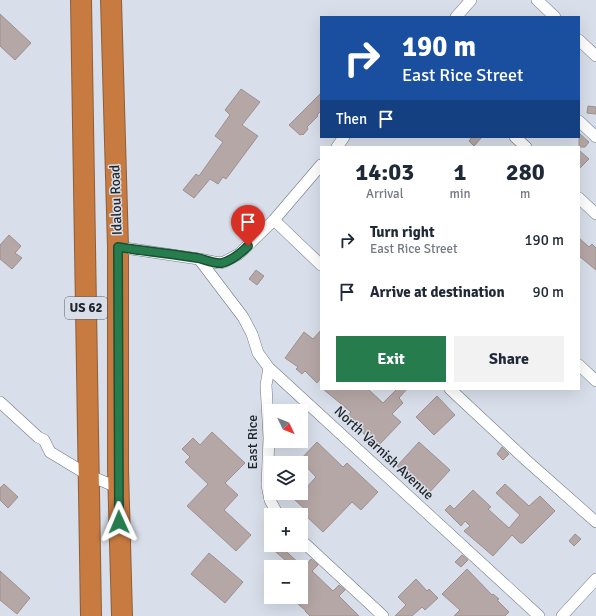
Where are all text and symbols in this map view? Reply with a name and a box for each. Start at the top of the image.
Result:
text: 190 m [402,30,476,64]
icon: right [336,32,388,84]
text: East Rice Street [402,64,523,86]
icon: arrive [375,108,397,130]
text: Then [336,110,367,128]
text: 14:03 [355,157,414,187]
text: 1 [454,157,466,187]
text: 280 [506,157,545,187]
street label: Idalou Road [106,164,126,236]
text: Arrival [366,186,403,202]
text: min [450,186,471,202]
text: m [520,186,530,202]
pin [231,205,265,246]
icon: arrive [237,211,259,233]
text: Turn right [370,223,435,241]
icon: right [336,229,358,251]
text: 190 m [524,231,564,249]
text: East Rice Street [370,241,458,257]
icon: arrive [336,281,358,303]
text: Arrive at destination [370,283,505,301]
text: 90 m [533,283,564,301]
road number: US 62 [65,297,107,319]
button: Exit [336,336,446,382]
button: Share [454,336,564,382]
street label: North Varnish Avenue [331,403,437,503]
north arrow [264,404,308,448]
map controls [264,404,308,604]
street label: East Rice [244,415,261,469]
button: layers [264,456,308,500]
position arrow [98,501,140,543]
button: + [264,508,308,552]
button: − [264,560,308,604]

